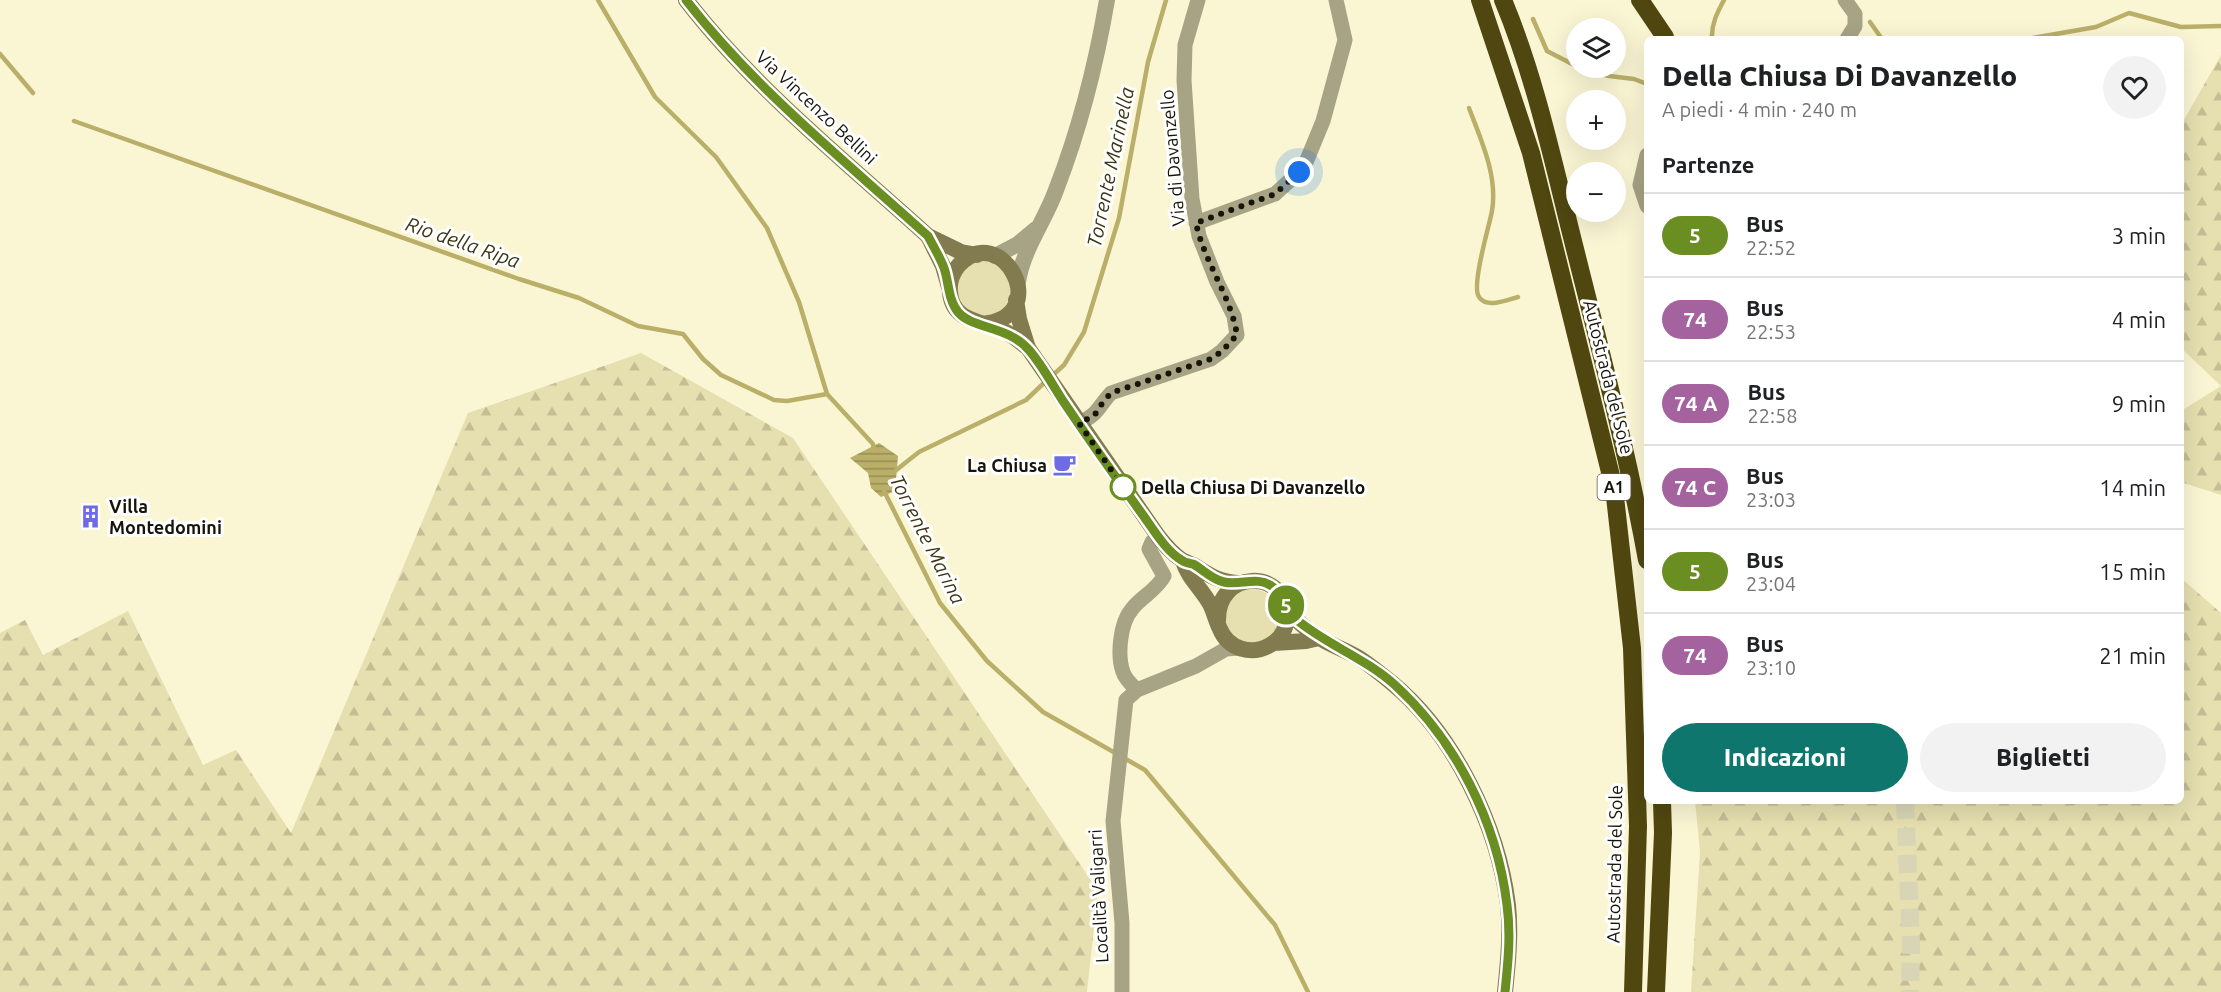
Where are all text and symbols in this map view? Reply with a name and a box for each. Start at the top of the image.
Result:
map controls [1566,18,1626,222]
button: layers [1566,18,1626,78]
street label: Via Vincenzo Bellini [753,46,881,168]
button: heart [2103,56,2166,119]
text: Della Chiusa Di Davanzello [1662,60,2017,91]
water label: Torrente Marinella [1082,85,1138,249]
street label: Via di Davanzello [1156,89,1188,227]
button: + [1566,90,1626,150]
text: A piedi · 4 min · 240 m [1662,98,1857,121]
text: Partenze [1662,152,1754,177]
your location [1284,157,1314,187]
button: − [1566,162,1626,222]
text: Bus [1746,211,1784,236]
water label: Rio della Ripa [403,212,523,272]
text: 5 [1689,223,1701,247]
text: 3 min [2112,223,2166,248]
text: 22:52 [1746,236,1796,259]
text: Bus [1746,295,1784,320]
street label: Autostrada del Sole [1580,298,1638,456]
text: 74 [1683,307,1707,331]
text: 4 min [2112,307,2166,332]
text: 22:53 [1746,320,1796,343]
text: Bus [1747,379,1785,404]
text: 74 A [1674,391,1717,415]
text: 9 min [2112,391,2166,416]
text: 22:58 [1747,404,1797,427]
cafe icon: La Chiusa [1052,452,1078,478]
place label: La Chiusa [967,455,1047,475]
text: Bus [1746,463,1784,488]
water label: Torrente Marina [886,471,971,608]
marker: Della Chiusa Di Davanzello [1110,474,1136,500]
road number: A1 [1598,474,1630,500]
text: 74 C [1674,475,1716,499]
text: 14 min [2099,475,2166,500]
place label: Della Chiusa Di Davanzello [1141,477,1365,497]
text: 23:03 [1746,488,1796,511]
place label: Villa Montedomini [109,496,222,537]
building icon: Villa Montedomini [78,503,104,529]
text: Bus [1746,547,1784,572]
text: 5 [1689,559,1701,583]
text: 15 min [2099,559,2166,584]
text: 23:04 [1746,572,1796,595]
line badge: 5 [1266,586,1306,624]
text: 5 [1280,593,1292,617]
text: Bus [1746,631,1784,656]
text: 74 [1683,643,1707,667]
text: 21 min [2099,643,2166,668]
text: 23:10 [1746,656,1796,679]
button: Indicazioni [1662,723,1908,792]
button: Biglietti [1920,723,2166,792]
street label: Autostrada del Sole [1603,785,1625,943]
street label: Località Valigarri [1085,829,1111,963]

